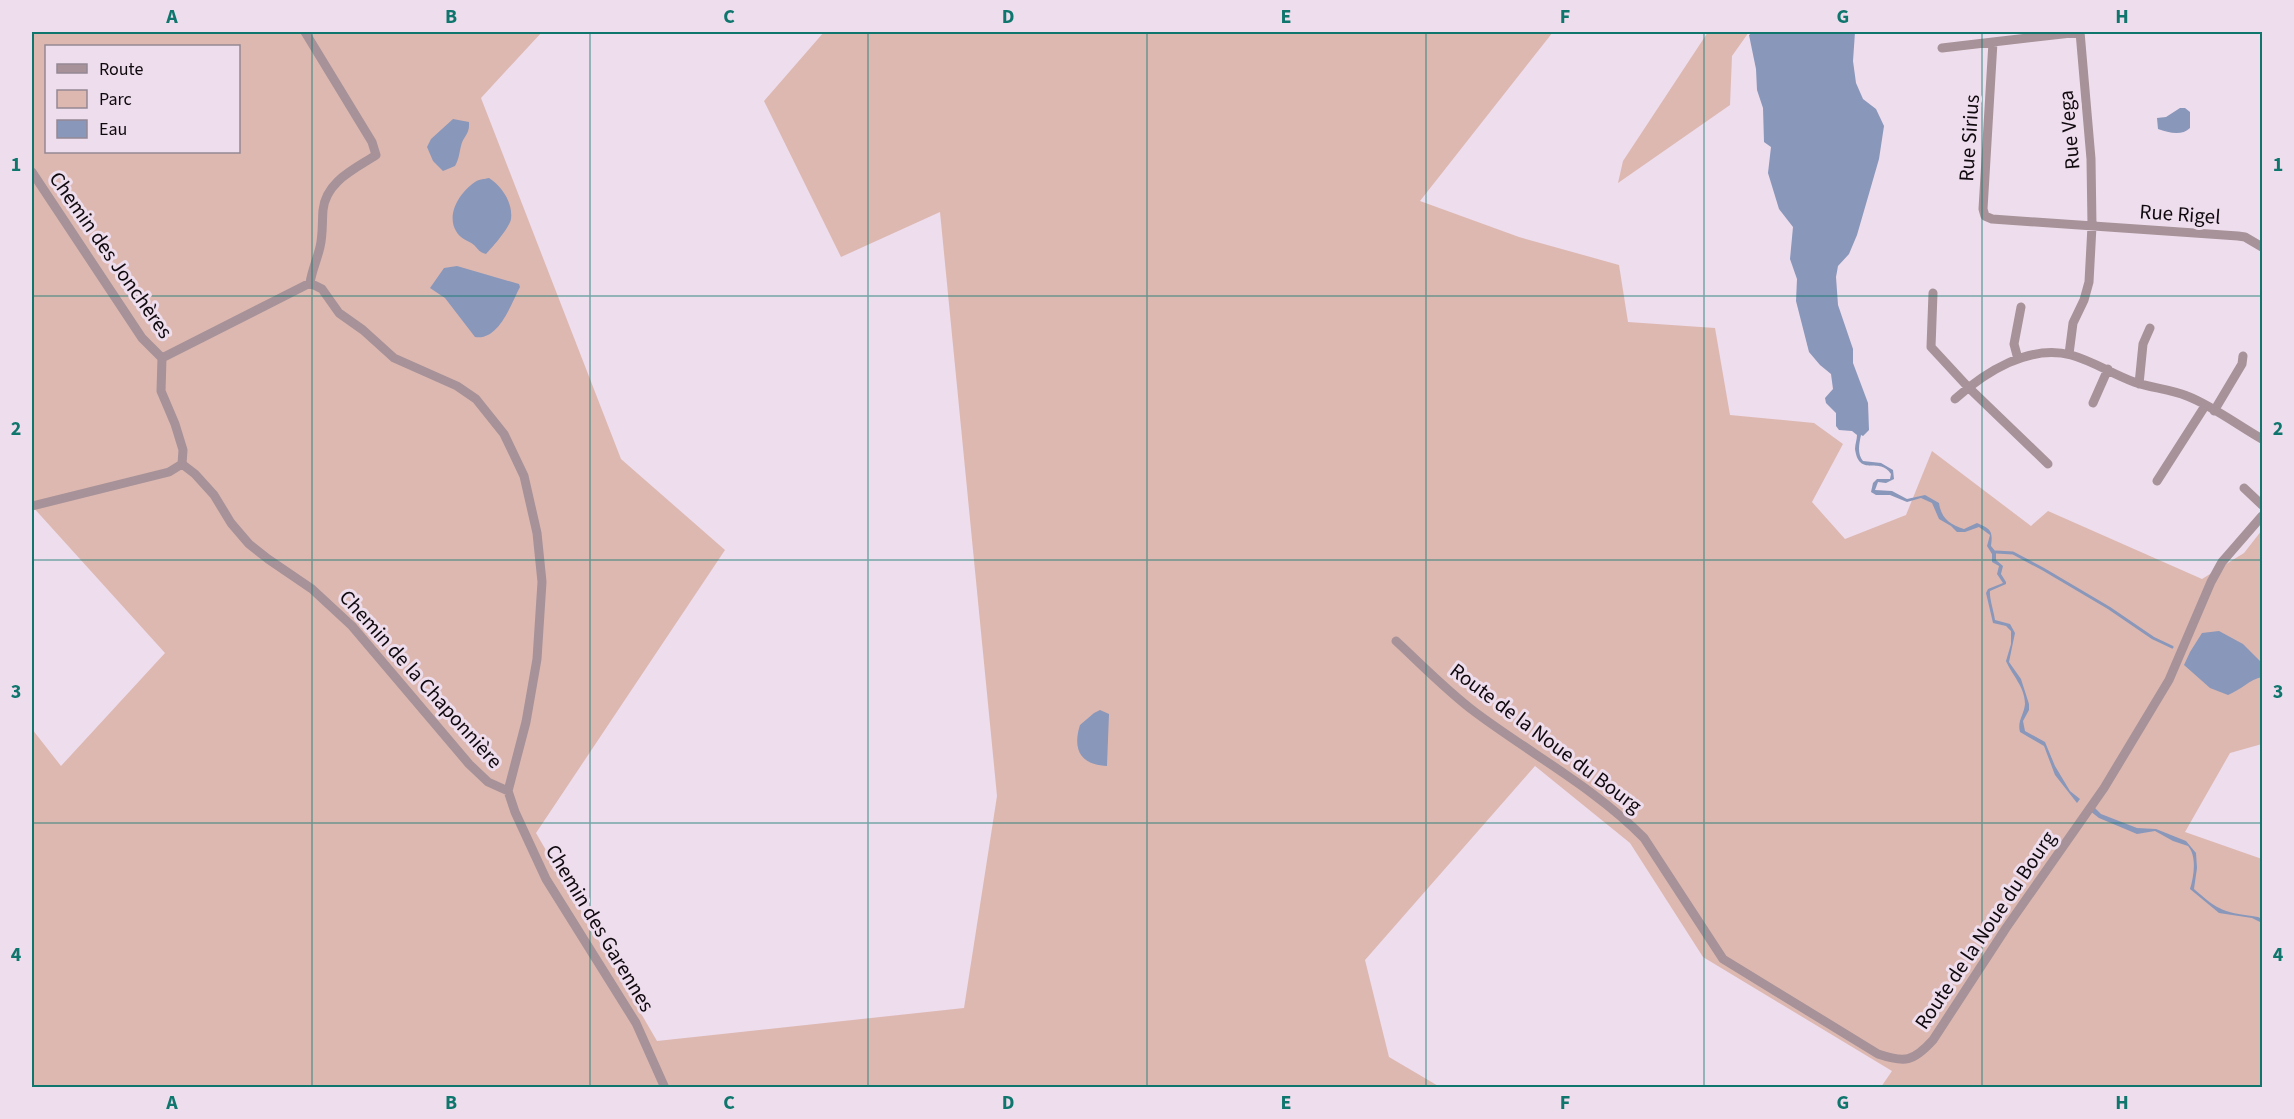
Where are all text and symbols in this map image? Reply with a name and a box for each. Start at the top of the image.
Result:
text: A [165,3,178,31]
text: B [445,3,457,31]
text: C [723,3,735,31]
text: D [1002,3,1014,31]
text: E [1281,3,1291,31]
text: F [1560,3,1570,31]
text: G [1837,3,1849,31]
text: H [2115,3,2129,31]
legend [45,45,240,153]
text: Route [99,57,143,82]
text: Parc [99,87,132,112]
street label: Rue Vega [2051,89,2087,171]
street label: Rue Sirius [1951,93,1987,182]
text: Eau [99,117,127,142]
text: 1 [11,151,21,179]
text: 1 [2273,151,2283,179]
street label: Chemin des Jonchères [42,165,180,345]
street label: Rue Rigel [2138,196,2222,232]
text: 2 [11,415,21,443]
text: 2 [2273,415,2283,443]
street label: Chemin de la Chaponnière [332,583,510,775]
street label: Route de la Noue du Bourg [1444,656,1649,820]
text: 3 [11,678,21,706]
text: 3 [2273,678,2283,706]
street label: Route de la Noue du Bourg [1907,824,2063,1035]
street label: Chemin des Garennes [538,839,662,1017]
text: 4 [11,941,22,969]
text: 4 [2273,941,2284,969]
text: A [165,1089,178,1117]
text: B [445,1089,457,1117]
text: C [723,1089,735,1117]
text: D [1002,1089,1014,1117]
text: E [1281,1089,1291,1117]
text: F [1560,1089,1570,1117]
text: G [1837,1089,1849,1117]
text: H [2115,1089,2129,1117]

